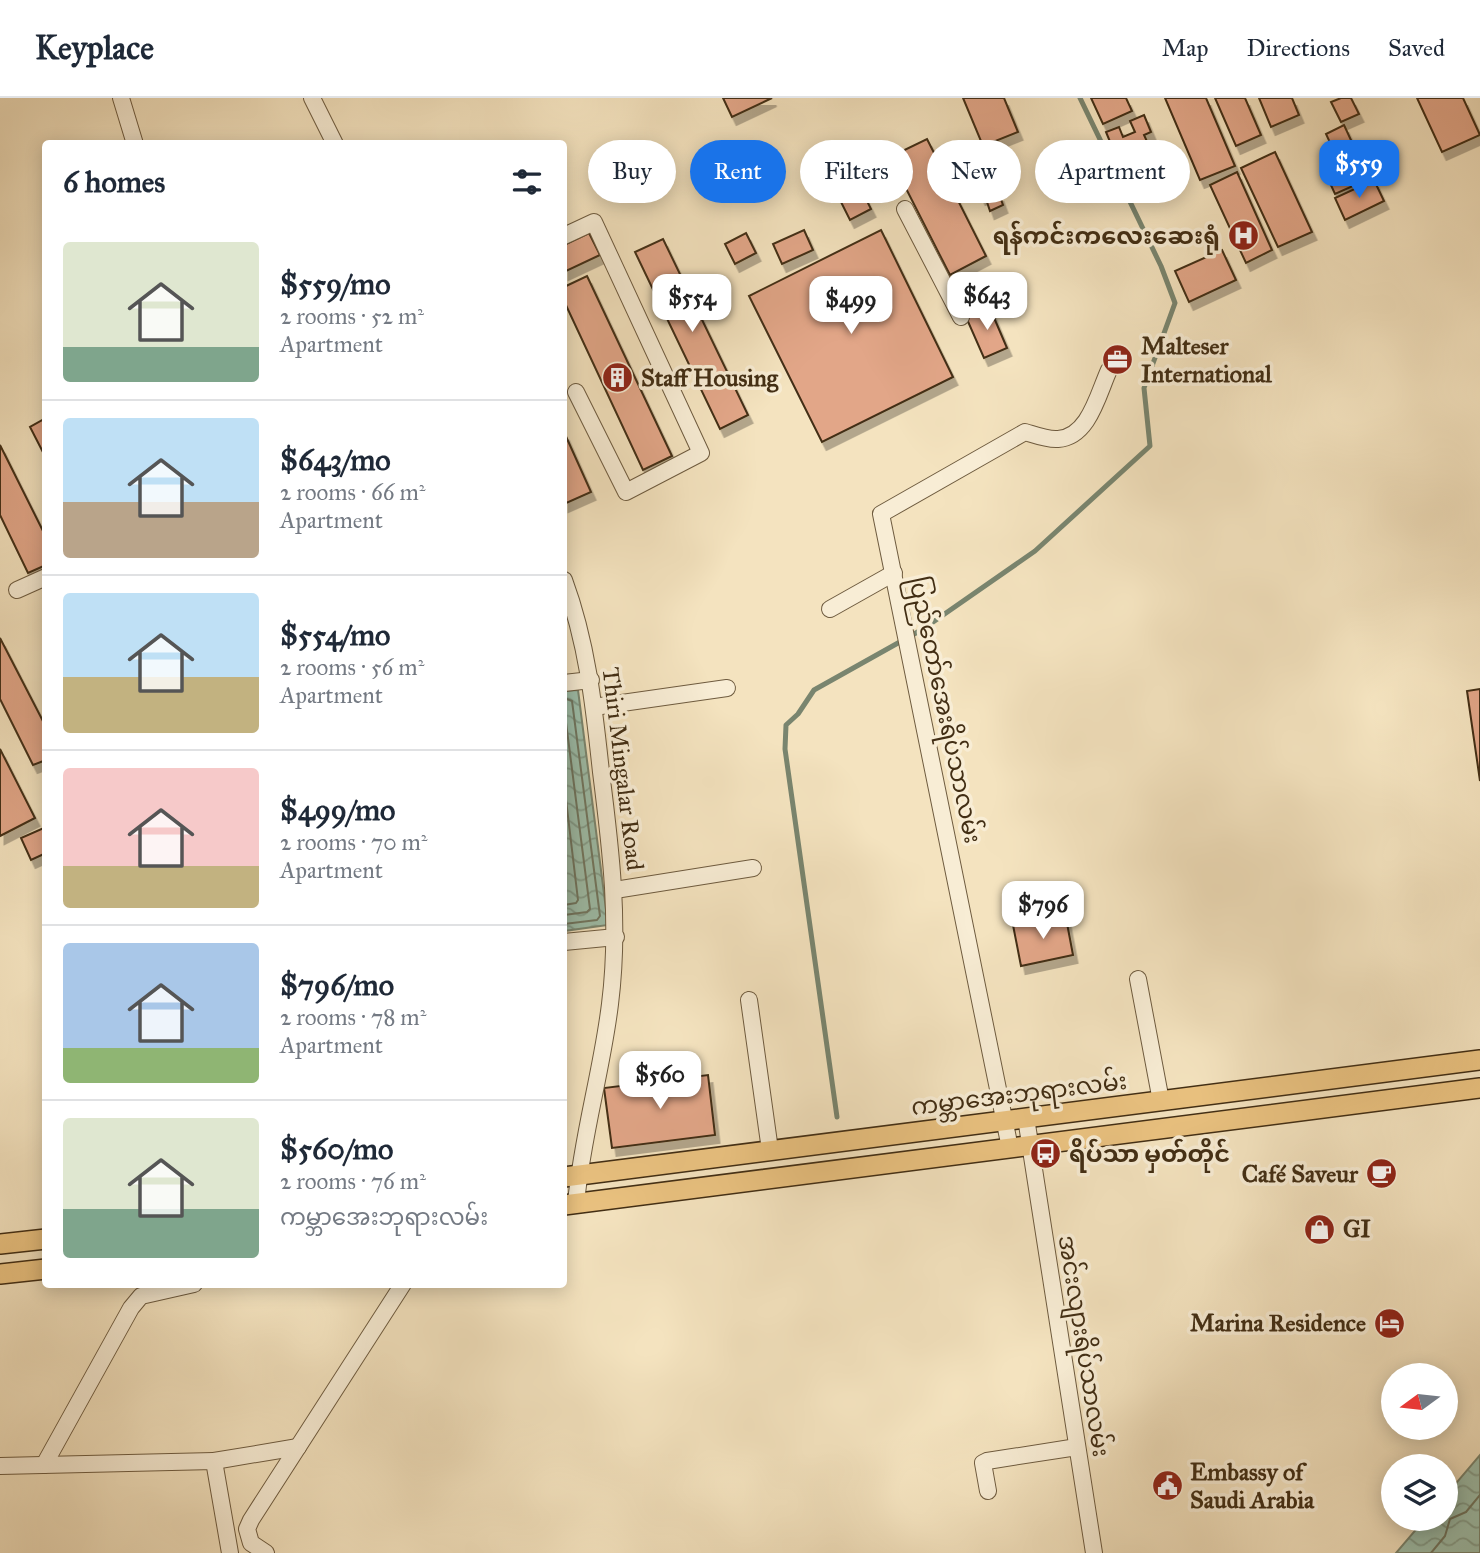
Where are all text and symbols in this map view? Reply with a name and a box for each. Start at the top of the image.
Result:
text: Keyplace [35,28,154,68]
text: Map [1162,33,1209,63]
text: Directions [1247,33,1350,63]
text: Saved [1388,33,1445,63]
chip: Buy [588,140,676,203]
chip: Rent [690,140,786,203]
chip: Filters [800,140,913,203]
chip: New [927,140,1021,203]
chip: Apartment [1035,140,1190,203]
pin: $559 [1318,140,1400,200]
text: $559 [1335,149,1383,177]
icon: filters [508,163,546,201]
text: 6 homes [63,164,165,200]
hospital icon: ရန်ကင်းကလေးဆေးရုံ [1226,219,1260,253]
place label: ရန်ကင်းကလေးဆေးရုံ [993,220,1220,255]
text: $559/mo [280,266,391,302]
icon: home [119,270,203,354]
pin: $643 [946,272,1028,332]
pin: $554 [651,274,733,334]
pin: $499 [810,276,892,336]
text: $643 [963,281,1011,309]
text: $554 [668,283,716,311]
text: $499 [825,285,877,313]
text: 2 rooms · 52 m² [280,302,424,330]
text: Apartment [280,330,383,358]
place label: Malteser International [1141,331,1272,389]
office icon: Malteser International [1101,343,1135,377]
building icon: Staff Housing [601,361,635,395]
place label: Staff Housing [641,363,779,393]
text: $643/mo [280,442,391,478]
icon: home [119,446,203,530]
text: 2 rooms · 66 m² [280,478,425,506]
text: Apartment [280,506,383,534]
street label: ပြည်တော်အေးရိပ်သာလမ်း [898,574,989,847]
text: $554/mo [280,617,390,653]
icon: home [119,621,203,705]
text: 2 rooms · 56 m² [280,653,424,681]
street label: Thiri Mingalar Road [596,666,650,872]
text: Apartment [280,681,383,709]
text: $499/mo [280,792,395,828]
icon: home [119,796,203,880]
text: 2 rooms · 70 m² [280,828,428,856]
text: Apartment [280,856,383,884]
pin: $796 [1002,882,1084,941]
text: $796 [1018,890,1068,918]
text: $796/mo [280,967,394,1003]
icon: home [119,971,203,1055]
text: 2 rooms · 78 m² [280,1003,426,1031]
text: Apartment [280,1031,383,1059]
pin: $560 [619,1052,701,1111]
text: $560 [635,1060,685,1088]
street label: ကမ္ဘာအေးဘုရားလမ်း [909,1065,1129,1126]
text: $560/mo [280,1131,393,1167]
bus stop icon: ရိပ်သာ မှတ်တိုင် [1029,1137,1063,1171]
place label: ရိပ်သာ မှတ်တိုင် [1069,1138,1230,1173]
icon: home [119,1146,203,1230]
cafe icon: Café Saveur [1364,1157,1398,1191]
place label: Café Saveur [1242,1159,1359,1189]
text: 2 rooms · 76 m² [280,1167,426,1195]
text: ကမ္ဘာအေးဘုရားလမ်း [280,1203,488,1231]
shop icon: GI [1303,1212,1337,1246]
place label: GI [1343,1214,1371,1244]
street label: အင်းလျားရိပ်သာလမ်း [1048,1233,1117,1460]
hotel icon: Marina Residence [1372,1306,1406,1340]
place label: Marina Residence [1190,1308,1366,1338]
north arrow [1381,1363,1458,1440]
map controls [1381,1363,1458,1531]
button: layers [1381,1454,1458,1531]
place label: Embassy of Saudi Arabia [1190,1457,1315,1515]
public building icon: Embassy of Saudi Arabia [1150,1469,1184,1503]

